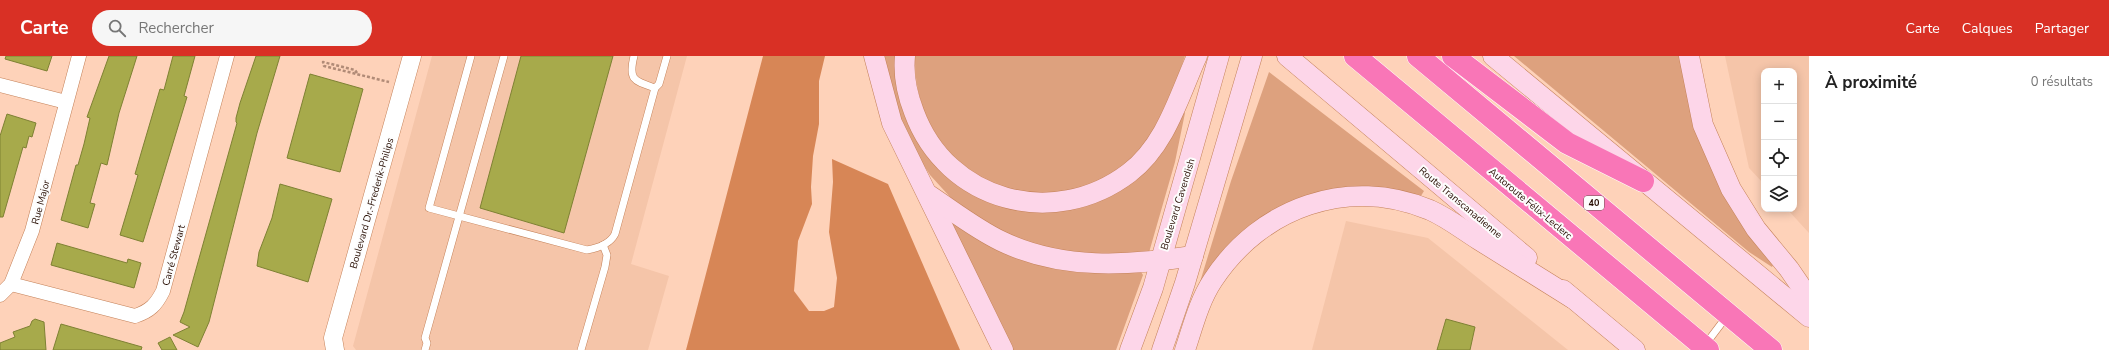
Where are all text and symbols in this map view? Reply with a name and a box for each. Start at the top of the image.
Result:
search box [92,10,372,46]
text: Carte [20,15,68,41]
icon: search [106,17,128,39]
text: Rechercher [138,18,214,38]
text: Carte [1906,19,1940,38]
text: Calques [1962,19,2013,38]
text: Partager [2035,19,2089,38]
map controls [1761,68,1797,212]
button: + [1761,68,1797,104]
text: À proximité [1825,71,1917,94]
text: 0 résultats [2031,73,2093,91]
button: − [1761,104,1797,140]
street label: Boulevard Dr.-Frederik-Philips [347,136,397,270]
button: locate [1761,140,1797,176]
street label: Boulevard Cavendish [1157,157,1199,252]
street label: Route Transcanadienne [1416,164,1505,242]
street label: Autoroute Félix-Leclerc [1486,165,1575,243]
button: layers [1761,176,1797,212]
street label: Rue Major [28,178,54,226]
road number: 40 [1584,196,1604,210]
street label: Carré Stewart [159,223,189,287]

